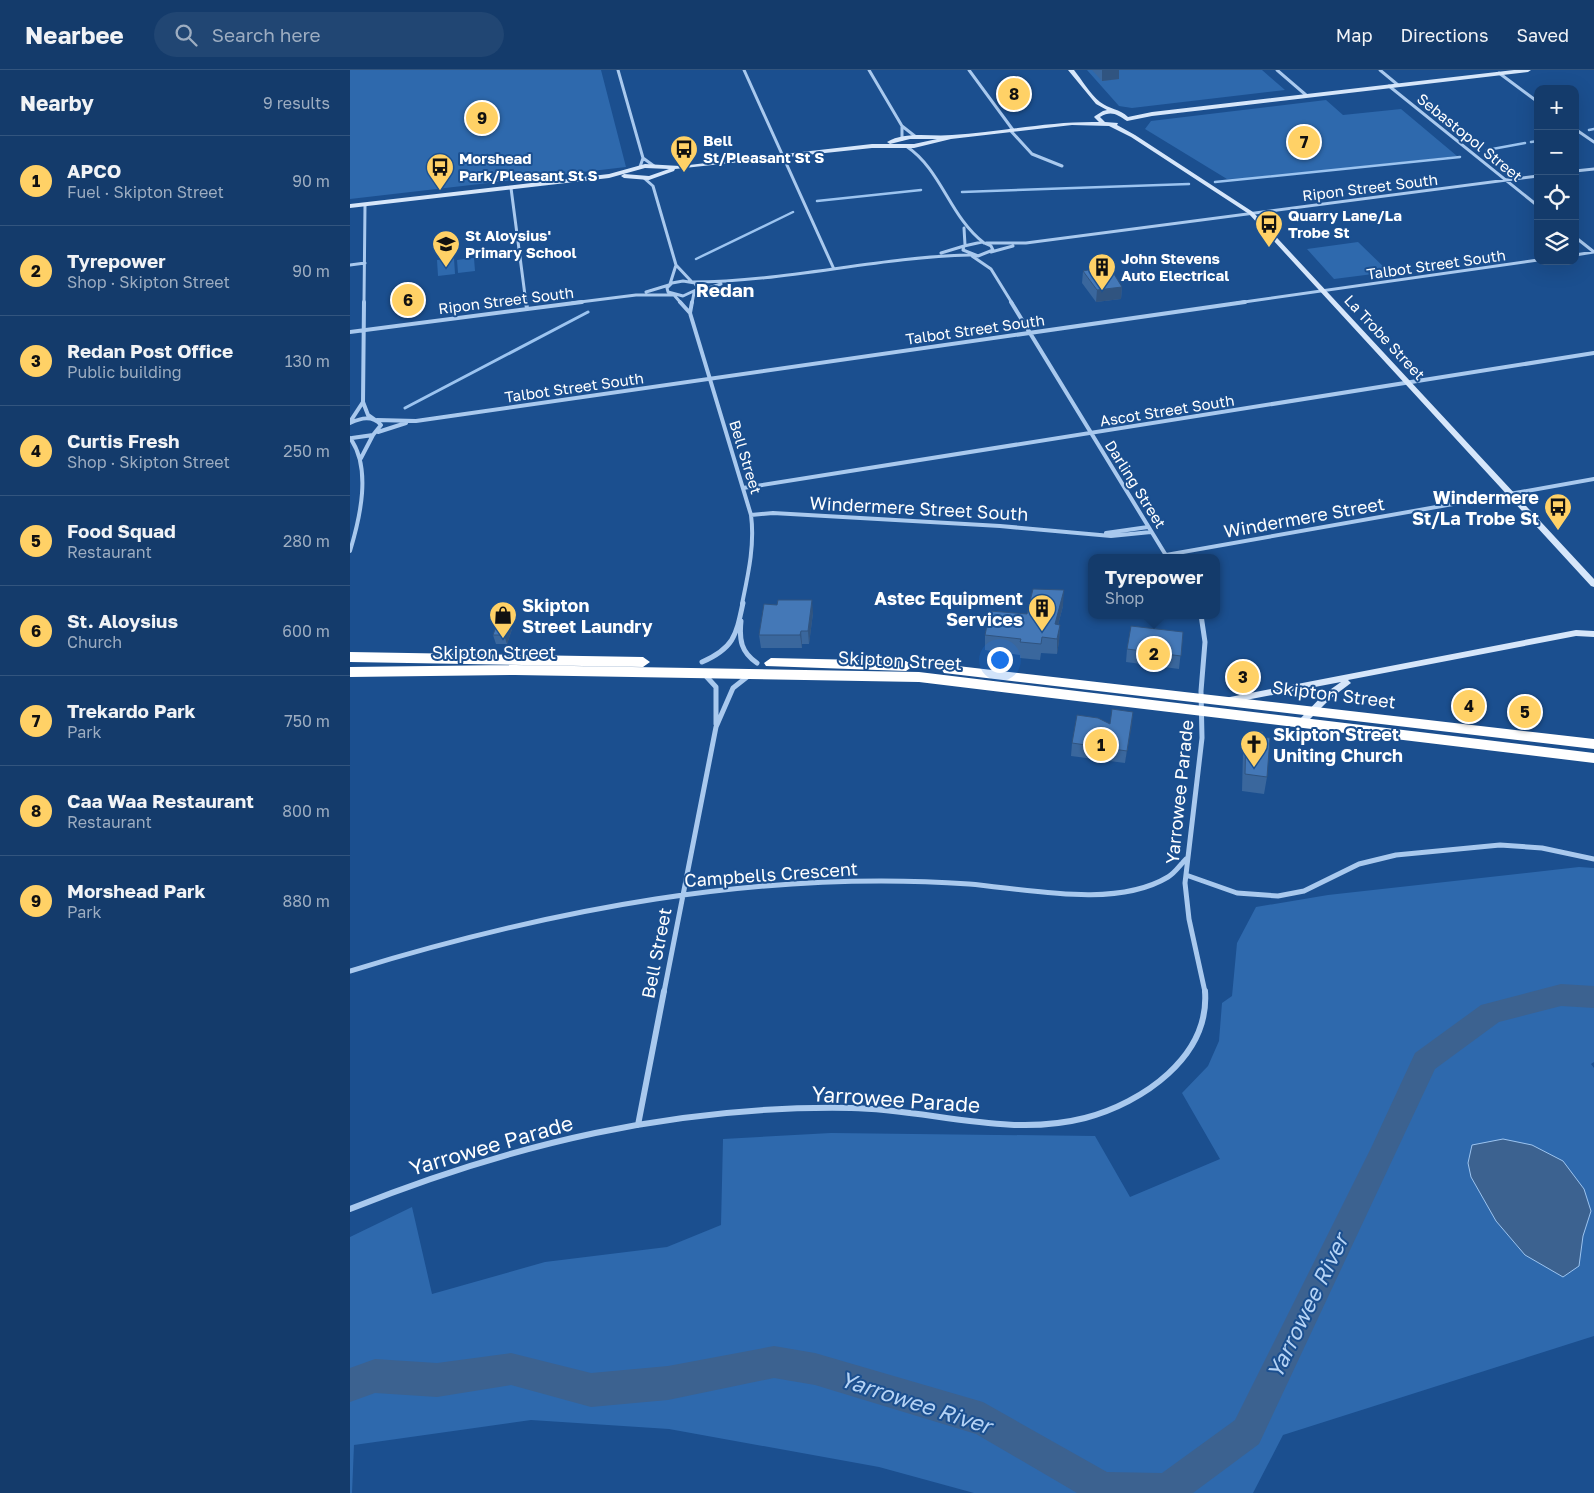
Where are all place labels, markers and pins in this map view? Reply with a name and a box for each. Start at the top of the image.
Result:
pin: 8 [998,75,1030,113]
pin: 9 [466,99,498,137]
pin: 7 [1288,123,1320,161]
place label: Bell St/Pleasant St S [703,131,824,166]
bus stop icon: Bell St/Pleasant St S [669,134,699,173]
place label: Morshead Park/Pleasant St S [459,149,597,184]
bus stop icon: Morshead Park/Pleasant St S [425,152,455,191]
place label: Quarry Lane/La Trobe St [1288,206,1402,241]
bus stop icon: Quarry Lane/La Trobe St [1254,209,1284,248]
place label: St Aloysius' Primary School [465,226,577,261]
school or university icon: St Aloysius' Primary School [431,229,461,268]
place label: John Stevens Auto Electrical [1121,249,1229,284]
building icon: John Stevens Auto Electrical [1087,252,1117,291]
pin: 6 [392,281,424,319]
place label: Windermere St/La Trobe St [1412,486,1539,529]
bus stop icon: Windermere St/La Trobe St [1543,492,1573,531]
place label: Astec Equipment Services [874,587,1023,630]
building icon: Astec Equipment Services [1027,593,1057,632]
place label: Skipton Street Laundry [522,594,653,637]
shop icon: Skipton Street Laundry [488,600,518,639]
pin: 2 [1138,635,1170,673]
pin: 3 [1227,658,1259,696]
pin: 4 [1453,687,1485,725]
pin: 5 [1509,693,1541,731]
place label: Skipton Street Uniting Church [1273,723,1403,766]
pin: 1 [1085,726,1117,764]
church icon: Skipton Street Uniting Church [1239,729,1269,768]

